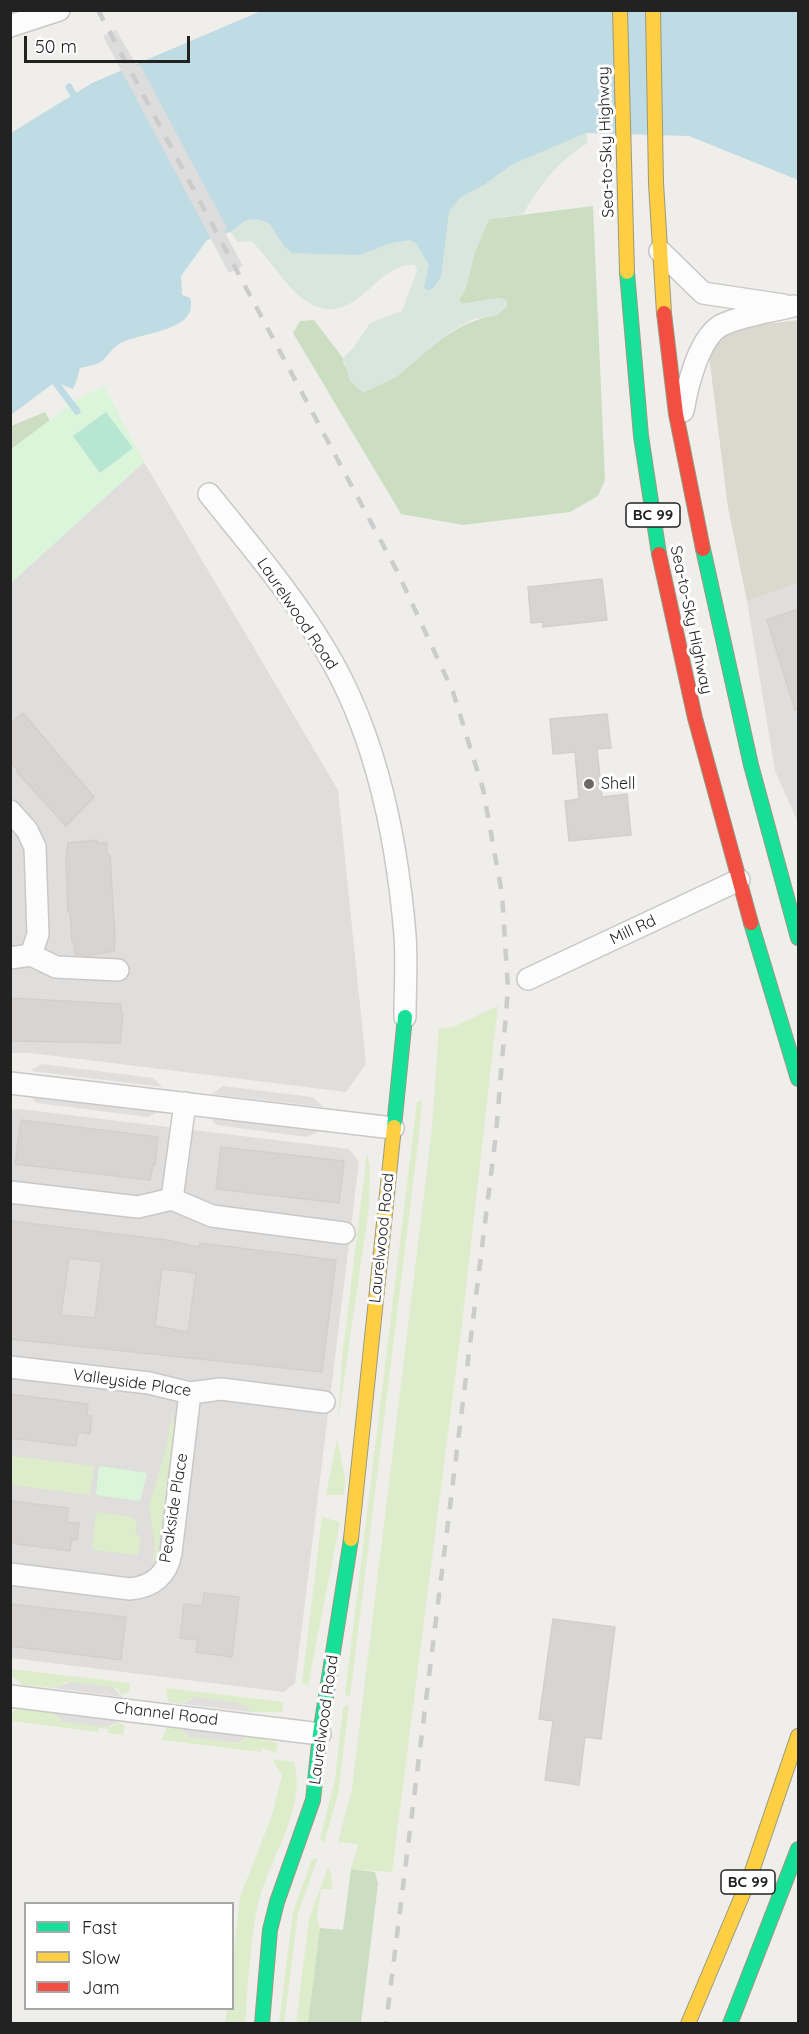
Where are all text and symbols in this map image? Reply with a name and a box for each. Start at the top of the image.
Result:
scale bar [27,24,194,62]
text: 50 m [35,35,77,58]
street label: Sea-to-Sky Highway [594,66,618,218]
road number: BC 99 [626,503,680,527]
street label: Sea-to-Sky Highway [666,544,716,696]
street label: Laurelwood Road [253,555,341,673]
place label: Shell [601,774,635,794]
marker: Shell [582,777,596,791]
street label: Mill Rd [607,911,659,949]
street label: Laurelwood Road [366,1172,398,1304]
street label: Valleyside Place [72,1365,192,1401]
street label: Peakside Place [156,1452,192,1564]
street label: Laurelwood Road [305,1654,343,1786]
street label: Channel Road [113,1698,219,1730]
road number: BC 99 [721,1870,775,1894]
legend [24,1902,234,2010]
text: Fast [82,1916,117,1939]
text: Slow [82,1946,120,1969]
text: Jam [82,1976,120,1999]

